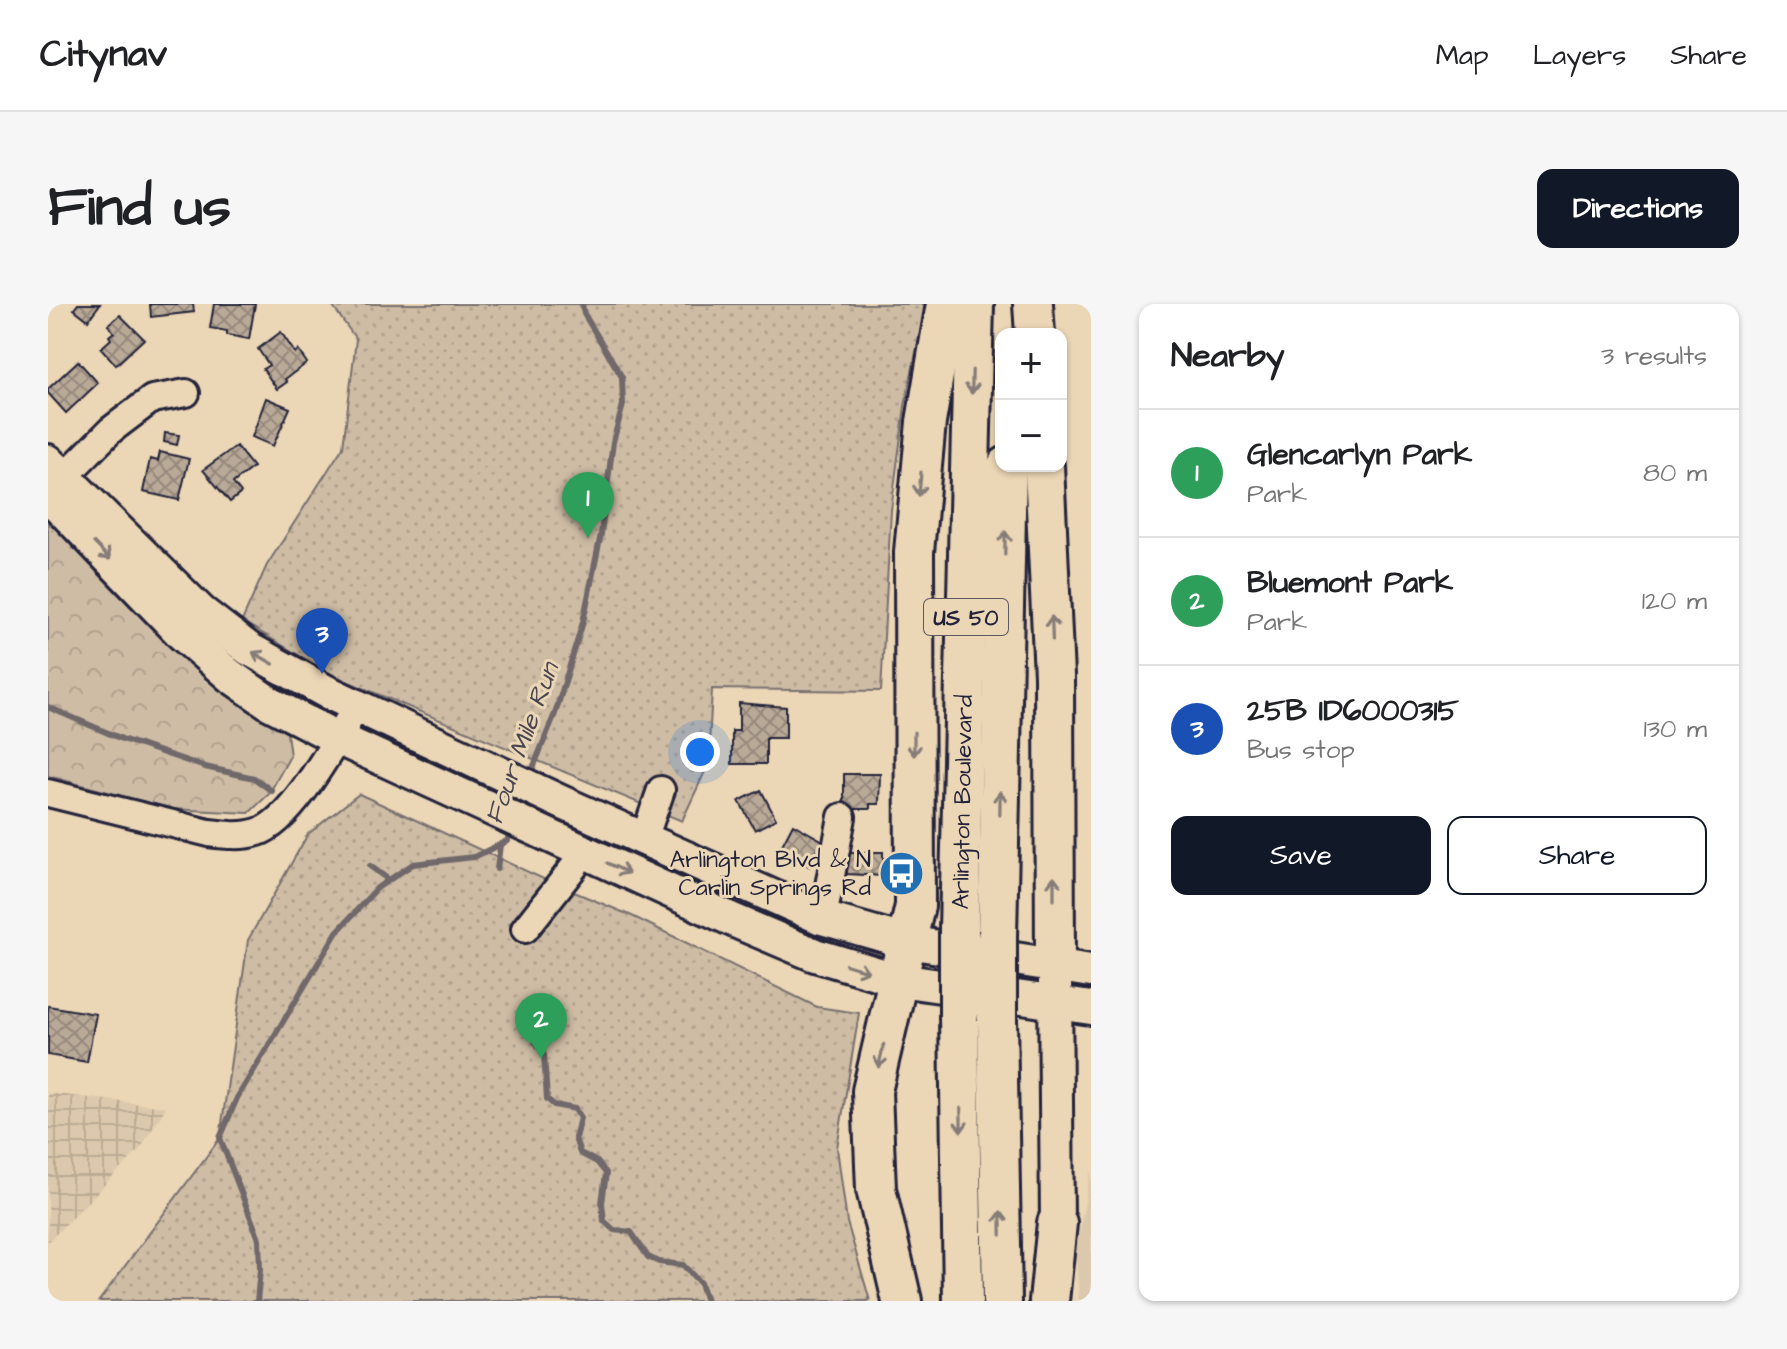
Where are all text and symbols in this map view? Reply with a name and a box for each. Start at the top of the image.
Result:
text: Citynav [40,29,167,81]
text: Map [1436,36,1489,75]
text: Layers [1533,36,1626,75]
text: Share [1670,36,1747,75]
text: Find us [48,169,231,247]
button: Directions [1537,169,1739,248]
map controls [995,328,1067,472]
button: + [995,328,1067,400]
text: Nearby [1171,332,1285,380]
text: 3 results [1601,338,1707,374]
one-way arrow [964,368,980,395]
button: − [995,400,1067,472]
text: Glencarlyn Park [1247,434,1472,476]
text: 1 [1195,455,1199,491]
text: 80 m [1643,455,1707,491]
one-way arrow [913,470,928,497]
pin: 1 [562,472,614,538]
text: Park [1247,476,1307,512]
one-way arrow [997,530,1013,557]
one-way arrow [93,541,112,561]
text: Bluemont Park [1247,562,1453,604]
text: 2 [1190,583,1204,619]
text: 120 m [1642,583,1707,619]
road number: US 50 [924,599,1008,635]
text: Park [1247,604,1307,640]
pin: 3 [296,608,348,674]
one-way arrow [1045,615,1060,642]
one-way arrow [252,649,275,665]
water label: Four Mile Run [476,656,568,829]
text: 25B ID6000315 [1247,690,1459,732]
street label: Arlington Boulevard [944,694,983,910]
text: 3 [1190,711,1204,747]
text: 130 m [1643,711,1707,747]
one-way arrow [906,730,922,757]
your location [680,732,720,772]
text: Bus stop [1247,732,1355,768]
one-way arrow [992,790,1008,817]
button: Save [1171,816,1431,895]
button: Share [1447,816,1707,895]
place label: Arlington Blvd & N Carlin Springs Rd [670,843,871,906]
bus stop icon: Arlington Blvd & N Carlin Springs Rd [878,849,926,897]
one-way arrow [605,861,629,876]
one-way arrow [1046,875,1062,902]
one-way arrow [844,961,870,976]
pin: 2 [515,993,567,1059]
one-way arrow [872,1043,887,1069]
one-way arrow [953,1106,968,1133]
one-way arrow [993,1210,1008,1237]

